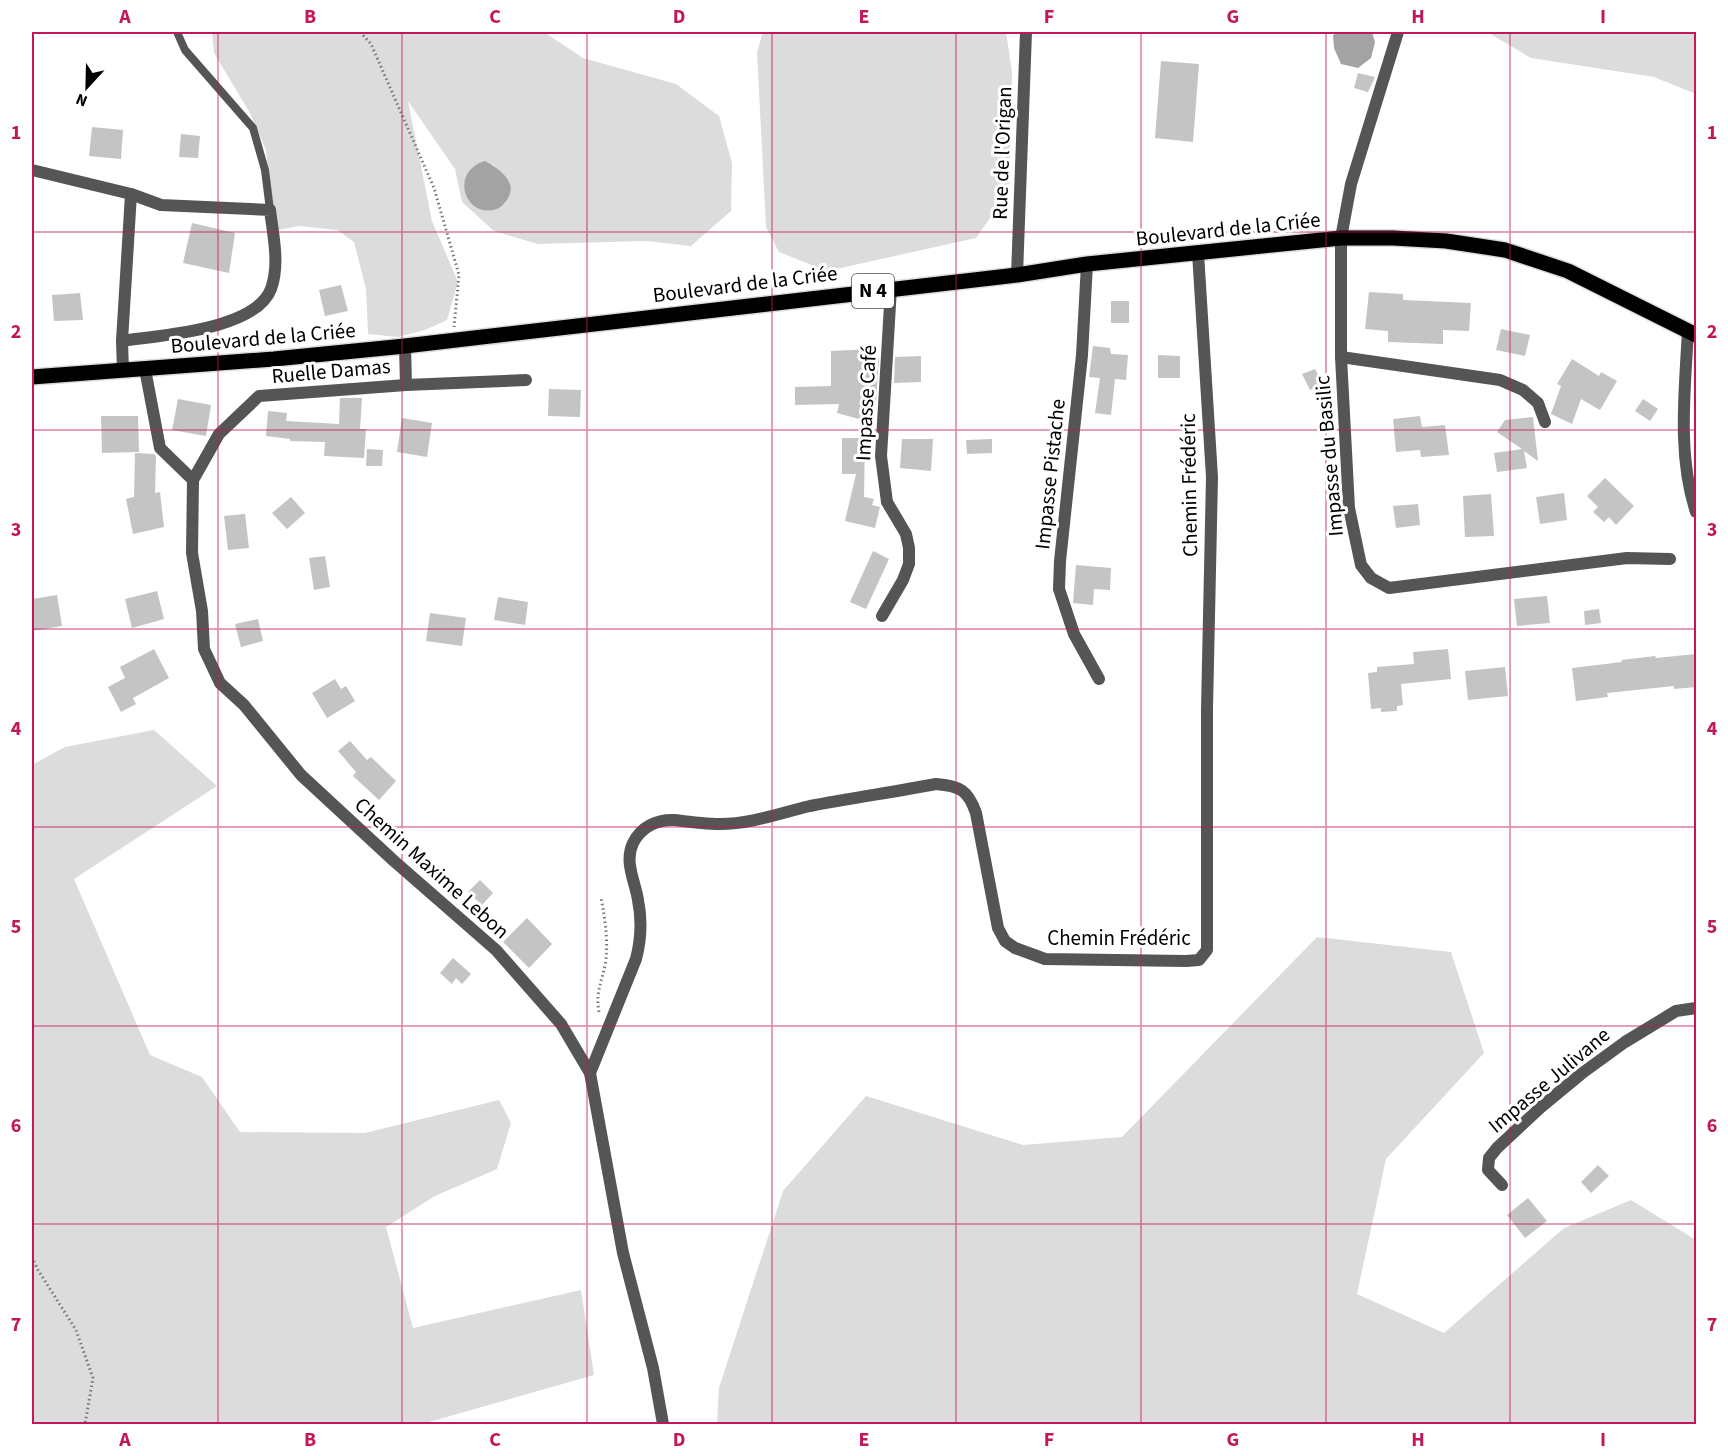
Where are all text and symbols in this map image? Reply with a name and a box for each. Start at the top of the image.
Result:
text: A [118,3,131,31]
text: B [304,3,316,31]
text: C [489,3,501,31]
text: D [673,3,685,31]
text: E [859,3,869,31]
text: F [1044,3,1054,31]
text: G [1227,3,1239,31]
text: H [1411,3,1425,31]
text: I [1600,3,1606,31]
north arrow [57,57,117,117]
street label: Rue de l'Origan [985,86,1019,220]
text: N [73,88,91,112]
text: 1 [11,119,21,147]
text: 1 [1707,119,1717,147]
street label: Boulevard de la Criée [1134,204,1322,254]
street label: Boulevard de la Criée [651,258,839,310]
road number: N 4 [852,274,894,308]
street label: Boulevard de la Criée [169,315,357,361]
text: 2 [11,318,21,346]
text: 2 [1707,318,1717,346]
street label: Impasse Café [848,344,884,462]
street label: Ruelle Damas [270,351,392,391]
street label: Impasse du Basilic [1307,374,1351,538]
street label: Impasse Pistache [1027,397,1073,551]
street label: Chemin Frédéric [1173,413,1205,557]
text: 3 [11,516,21,544]
text: 3 [1707,516,1717,544]
text: 4 [11,715,22,743]
text: 4 [1707,715,1718,743]
street label: Chemin Maxime Lebon [348,790,516,946]
text: 5 [11,913,21,941]
text: 5 [1707,913,1717,941]
street label: Chemin Frédéric [1047,923,1191,953]
street label: Impasse Julivane [1482,1020,1616,1140]
text: 6 [11,1112,21,1140]
text: 6 [1707,1112,1717,1140]
text: 7 [11,1311,21,1339]
text: 7 [1707,1311,1717,1339]
text: A [118,1426,131,1454]
text: B [304,1426,316,1454]
text: C [489,1426,501,1454]
text: D [673,1426,685,1454]
text: E [859,1426,869,1454]
text: F [1044,1426,1054,1454]
text: G [1227,1426,1239,1454]
text: H [1411,1426,1425,1454]
text: I [1600,1426,1606,1454]

